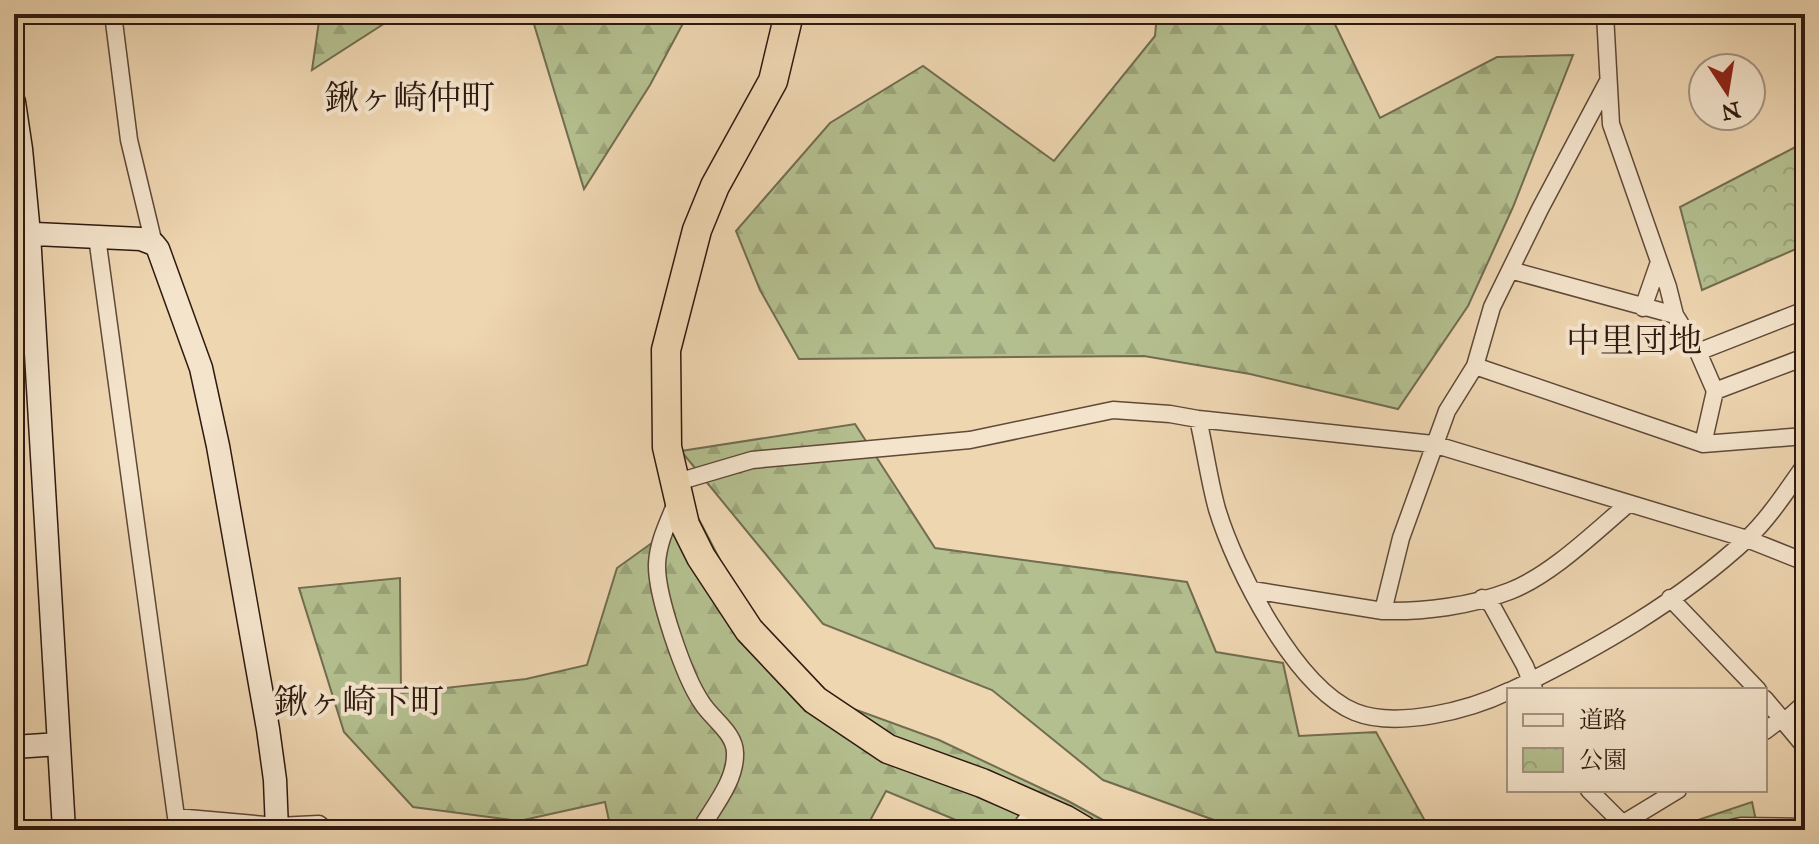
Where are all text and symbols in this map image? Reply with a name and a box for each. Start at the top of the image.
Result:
north arrow [1687,52,1767,132]
district label: 鍬ヶ崎仲町 [325,77,495,118]
text: N [1719,96,1743,126]
district label: 中里団地 [1566,320,1702,361]
district label: 鍬ヶ崎下町 [274,681,444,722]
legend [1507,688,1767,792]
text: 道路 [1579,705,1627,735]
text: 公園 [1579,745,1627,775]

